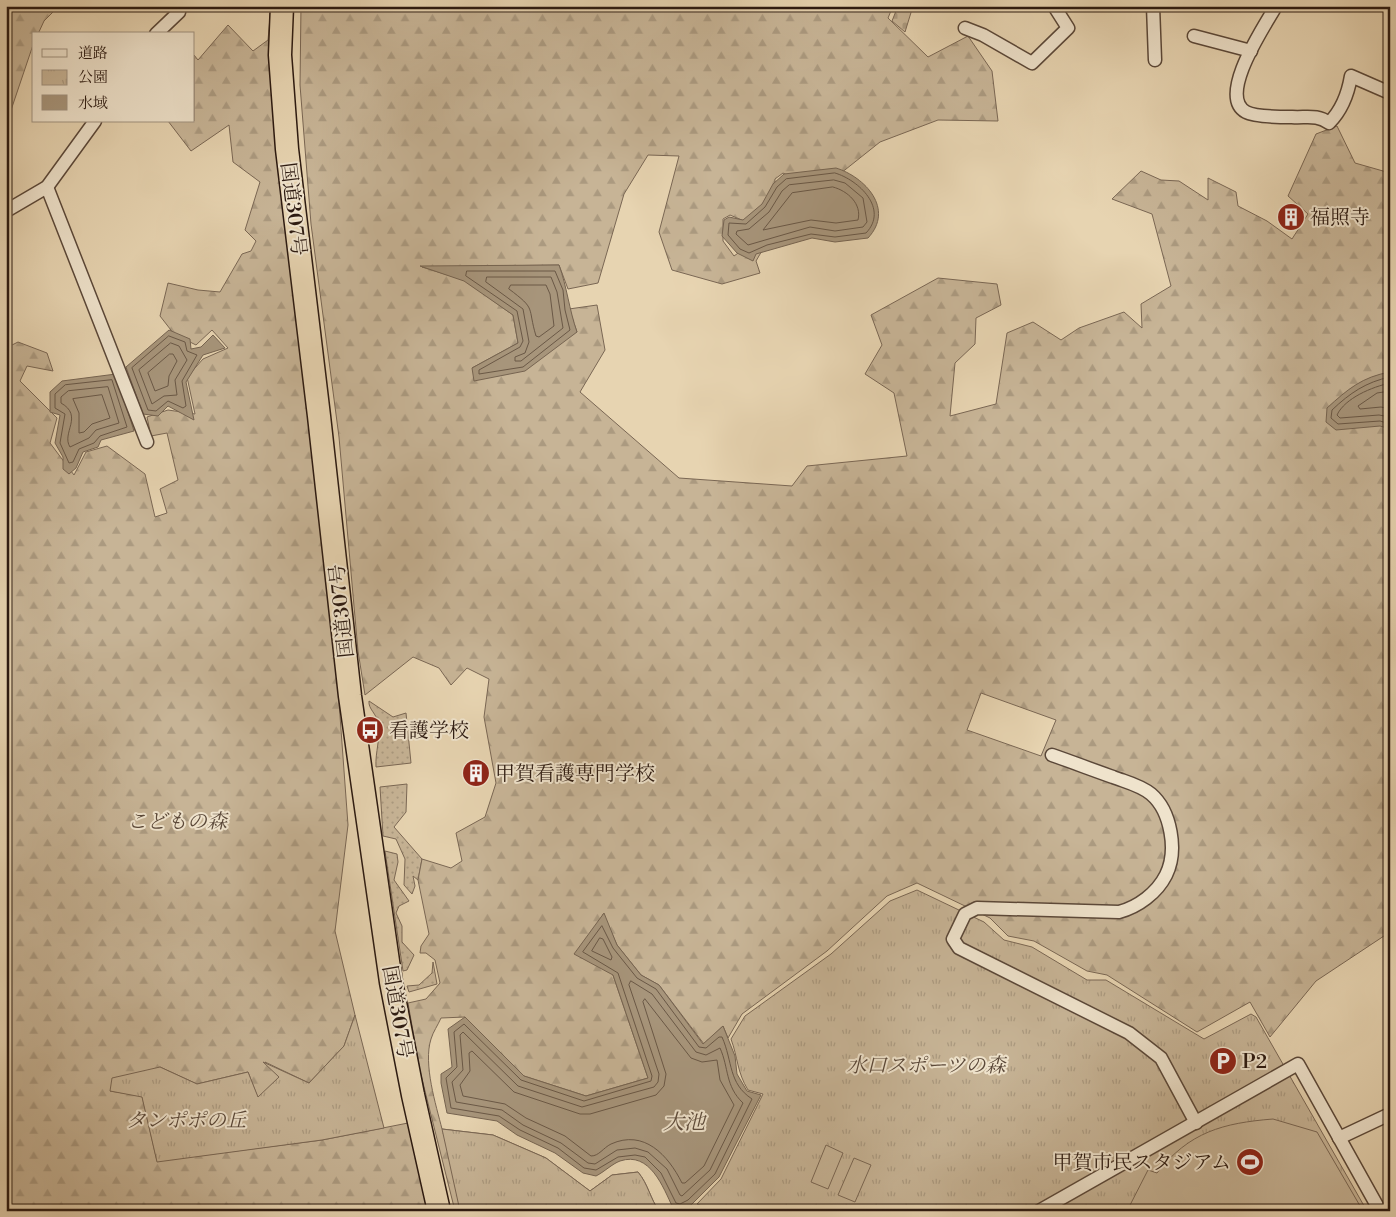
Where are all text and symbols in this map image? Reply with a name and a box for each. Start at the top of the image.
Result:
legend [32,32,195,122]
text: 道路 [78,44,108,63]
text: 公園 [78,68,108,87]
text: 水域 [78,94,108,113]
street label: 国道307号 [274,161,311,257]
building icon: 福照寺 [1276,202,1306,232]
place label: 福照寺 [1310,206,1370,231]
street label: 国道307号 [325,563,360,659]
bus stop icon: 看護学校 [355,715,385,745]
place label: 看護学校 [389,719,469,744]
building icon: 甲賀看護専門学校 [461,758,491,788]
place label: 甲賀看護専門学校 [495,762,655,787]
park label: こどもの森 [127,810,229,835]
street label: 国道307号 [376,964,417,1061]
parking icon: P2 [1208,1046,1238,1076]
place label: P2 [1242,1050,1267,1075]
park label: 水口スポーツの森 [846,1054,1008,1079]
park label: タンポポの丘 [126,1109,247,1134]
water label: 大池 [663,1110,707,1136]
sports icon: 甲賀市民スタジアム [1235,1147,1265,1177]
place label: 甲賀市民スタジアム [1052,1151,1231,1176]

